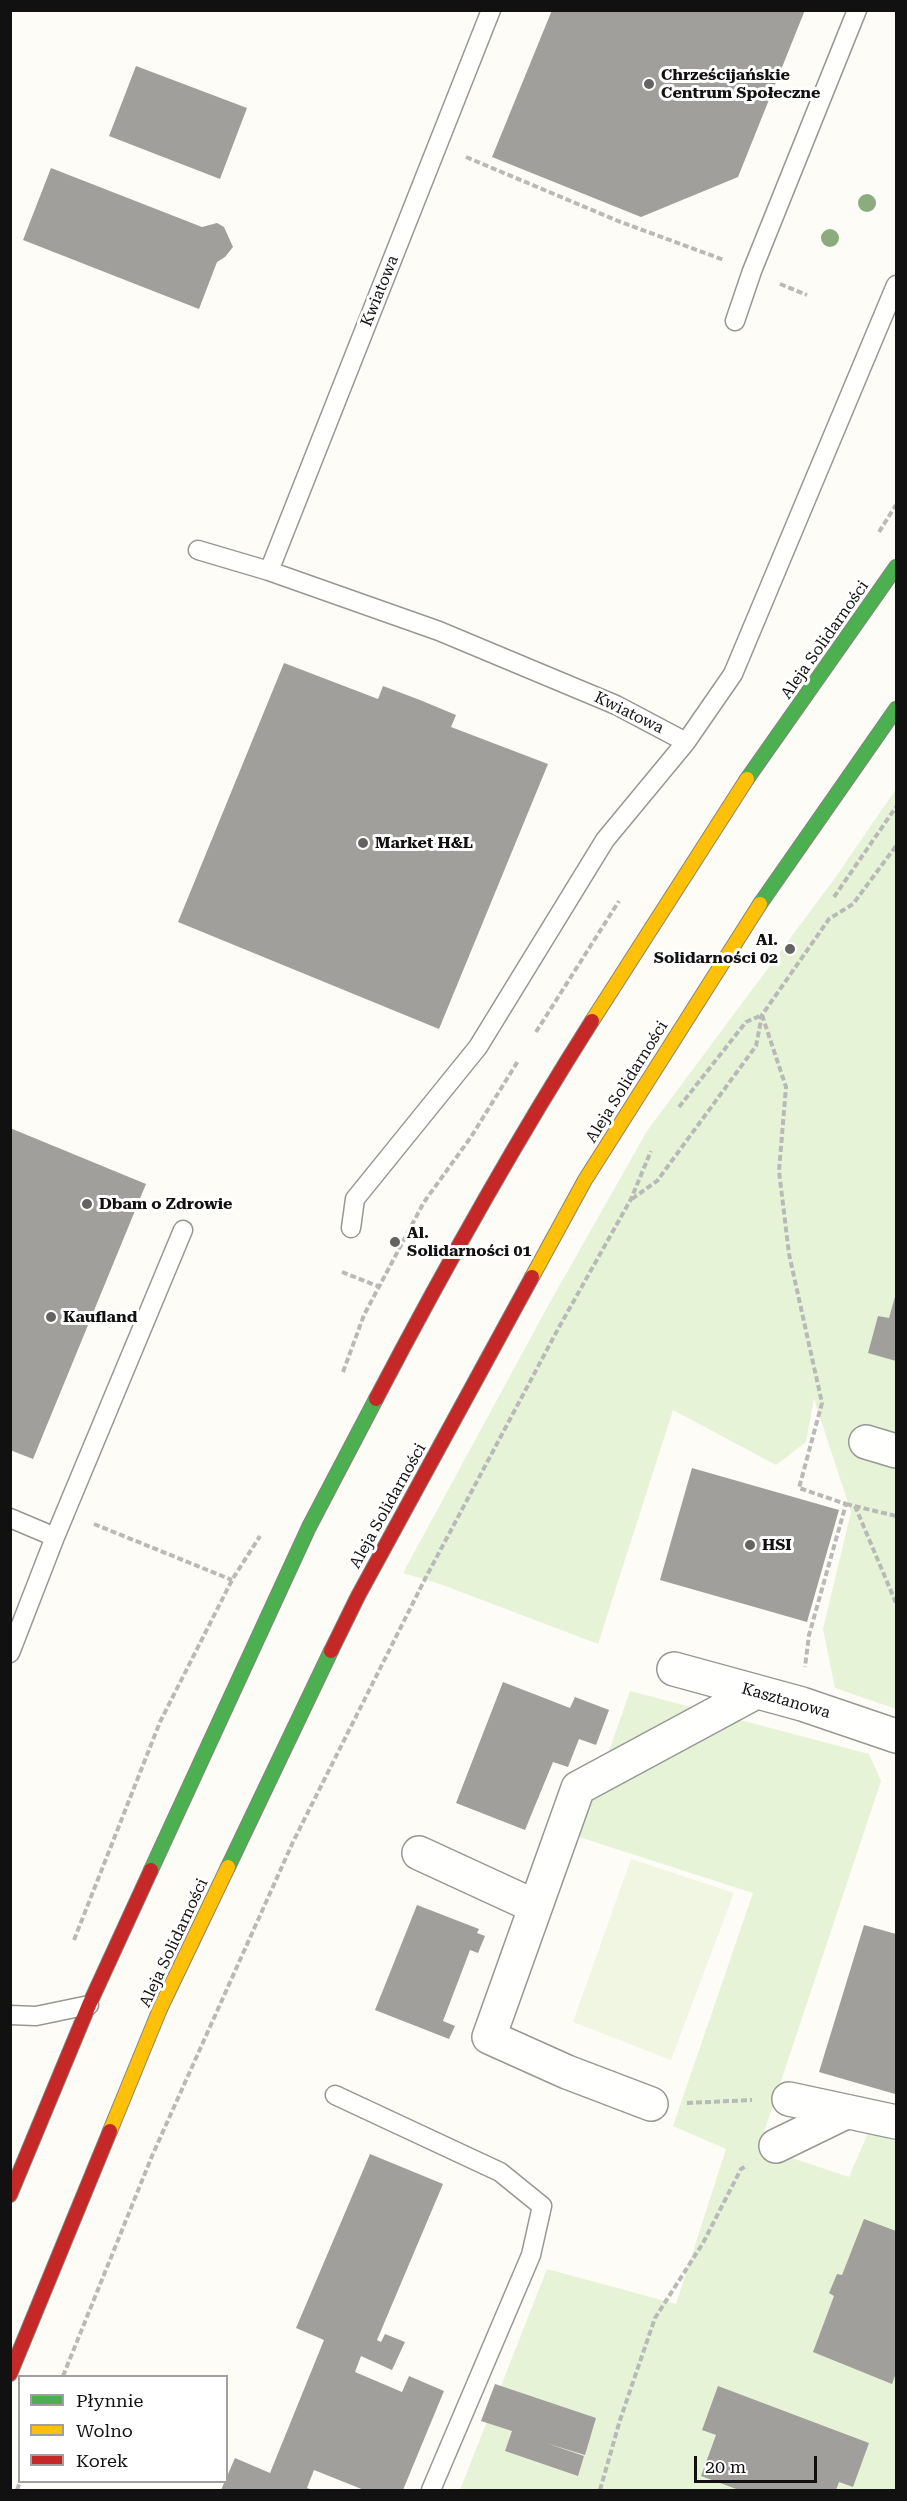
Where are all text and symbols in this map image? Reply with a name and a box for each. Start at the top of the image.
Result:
place label: Chrześcijańskie Centrum Społeczne [661,65,820,103]
marker: Chrześcijańskie Centrum Społeczne [642,77,656,91]
street label: Kwiatowa [357,253,403,329]
street label: Aleja Solidarności [777,577,873,703]
street label: Kwiatowa [591,688,667,738]
place label: Market H&L [375,833,473,853]
marker: Market H&L [356,836,370,850]
place label: Al. Solidarności 02 [654,930,778,968]
marker: Al. Solidarności 02 [783,942,797,956]
street label: Aleja Solidarności [582,1018,672,1146]
place label: Dbam o Zdrowie [99,1194,232,1214]
marker: Dbam o Zdrowie [80,1197,94,1211]
place label: Al. Solidarności 01 [407,1223,531,1261]
marker: Al. Solidarności 01 [388,1235,402,1249]
place label: Kaufland [63,1307,137,1327]
marker: Kaufland [44,1310,58,1324]
street label: Aleja Solidarności [346,1440,430,1572]
place label: HSI [762,1535,792,1555]
marker: HSI [743,1538,757,1552]
street label: Kasztanowa [739,1679,833,1723]
street label: Aleja Solidarności [136,1876,212,2010]
legend [18,2375,228,2483]
text: Płynnie [76,2390,143,2411]
text: Wolno [76,2420,133,2441]
scale bar [697,2444,820,2482]
text: Korek [76,2450,128,2471]
text: 20 m [705,2456,746,2477]

